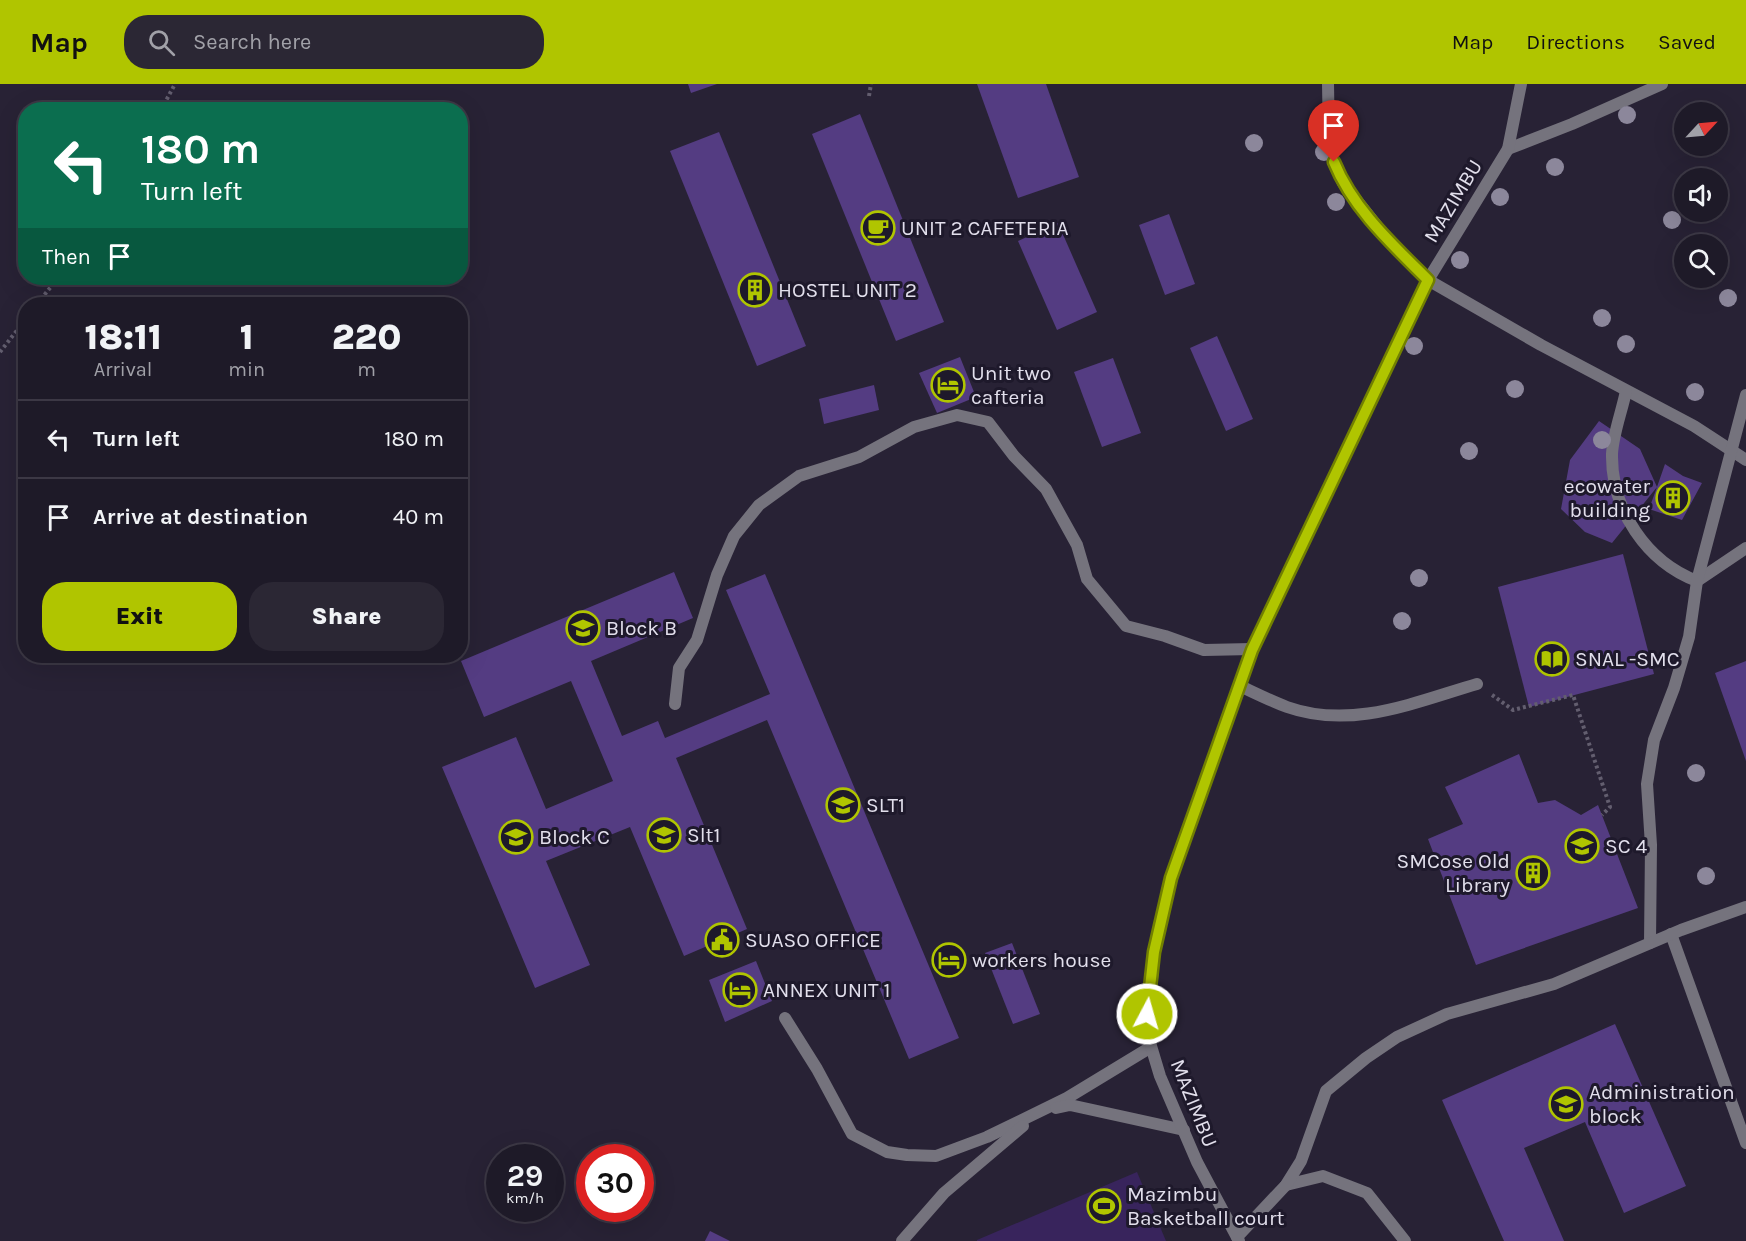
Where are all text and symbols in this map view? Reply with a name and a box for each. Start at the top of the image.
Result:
search box [124,15,544,69]
text: Map [30,26,88,59]
icon: search [145,26,178,59]
text: Search here [193,29,311,55]
text: Map [1452,30,1493,54]
text: Directions [1526,30,1625,54]
text: Saved [1658,30,1716,54]
pin [1308,100,1359,162]
north arrow [1674,102,1728,156]
map controls [1674,102,1728,288]
icon: arrive [1317,109,1350,142]
text: 180 m [141,124,260,174]
icon: left [42,126,120,204]
street label: MAZIMBU [1419,155,1487,247]
button: sound [1674,168,1728,222]
text: Turn left [141,175,242,207]
cafe icon: UNIT 2 CAFETERIA [860,210,896,246]
place label: UNIT 2 CAFETERIA [901,216,1068,240]
button: search [1674,234,1728,288]
icon: arrive [103,240,136,273]
text: Then [42,244,91,270]
building icon: HOSTEL UNIT 2 [737,272,773,308]
place label: HOSTEL UNIT 2 [778,278,917,302]
text: 18:11 [85,316,162,358]
text: 1 [240,316,254,358]
text: 220 [332,316,401,358]
text: Arrival [94,358,152,381]
text: min [228,358,265,381]
text: m [357,358,376,381]
place label: Unit two cafteria [971,361,1051,409]
hotel icon: Unit two cafteria [930,367,966,403]
icon: left [42,423,75,456]
text: Turn left [93,426,180,452]
text: 180 m [384,426,444,452]
place label: ecowater building [1564,474,1650,522]
building icon: ecowater building [1655,480,1691,516]
icon: arrive [42,501,75,534]
text: Arrive at destination [93,504,308,530]
text: 40 m [393,504,444,530]
button: Exit [42,582,237,651]
button: Share [249,582,444,651]
school or university icon: Block B [565,610,601,646]
place label: Block B [606,616,677,640]
library icon: SNAL -SMC [1534,641,1570,677]
place label: SNAL -SMC [1575,647,1680,671]
school or university icon: SLT1 [825,787,861,823]
place label: SLT1 [866,793,905,817]
school or university icon: Slt1 [646,817,682,853]
school or university icon: Block C [498,819,534,855]
place label: Slt1 [687,823,720,847]
place label: Block C [539,825,610,849]
school or university icon: SC 4 [1564,828,1600,864]
place label: SC 4 [1605,834,1648,858]
place label: SMCose Old Library [1396,849,1510,897]
building icon: SMCose Old Library [1515,855,1551,891]
public building icon: SUASO OFFICE [704,922,740,958]
place label: SUASO OFFICE [745,928,881,952]
hotel icon: workers house [931,942,967,978]
place label: workers house [972,948,1111,972]
hotel icon: ANNEX UNIT 1 [722,972,758,1008]
place label: ANNEX UNIT 1 [763,978,890,1002]
position arrow [1115,982,1179,1046]
street label: MAZIMBU [1166,1056,1222,1150]
place label: Administration block [1589,1080,1735,1128]
school or university icon: Administration block [1548,1086,1584,1122]
speed limit sign: 30 [576,1144,654,1222]
text: 29 [507,1158,543,1194]
place label: Mazimbu Basketball court [1127,1182,1285,1230]
sports icon: Mazimbu Basketball court [1086,1188,1122,1224]
text: km/h [506,1189,544,1207]

